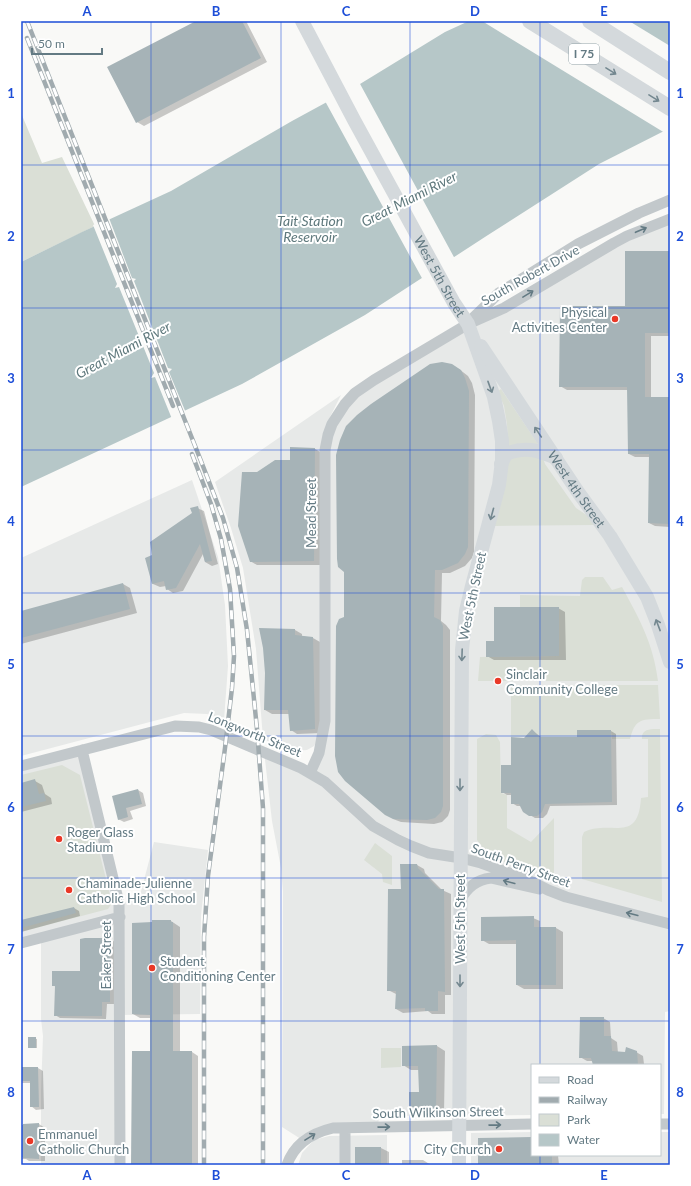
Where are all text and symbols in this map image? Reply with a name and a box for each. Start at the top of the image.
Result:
text: A [81,3,92,19]
text: B [212,3,221,19]
text: C [342,3,351,19]
text: D [470,3,480,19]
text: E [600,3,608,19]
scale bar [32,30,102,56]
text: 50 m [38,36,65,51]
road number: I 75 [569,44,599,64]
one-way arrow [605,67,617,75]
text: 1 [7,85,15,101]
text: 1 [676,85,684,101]
one-way arrow [648,94,660,102]
water label: Great Miami River [358,167,460,230]
water label: Tait Station Reservoir [277,212,343,245]
one-way arrow [634,226,646,234]
text: 2 [7,228,15,244]
text: 2 [676,228,684,244]
street label: West 5th Street [411,233,469,320]
street label: South Robert Drive [478,241,582,309]
one-way arrow [522,290,534,298]
place label: Physical Activities Center [512,304,607,335]
marker: Physical Activities Center [610,314,620,324]
water label: Great Miami River [72,317,173,382]
text: 3 [7,370,15,386]
text: 3 [676,370,684,386]
one-way arrow [486,380,494,392]
one-way arrow [534,427,542,438]
street label: West 4th Street [545,447,609,531]
street label: Mead Street [303,478,319,548]
one-way arrow [487,507,495,520]
text: 4 [7,513,15,529]
text: 4 [676,513,684,529]
street label: West 5th Street [455,550,489,642]
one-way arrow [653,619,661,631]
one-way arrow [458,648,465,661]
text: 5 [7,656,15,672]
text: 5 [676,656,684,672]
place label: Sinclair Community College [506,666,618,697]
marker: Sinclair Community College [493,676,503,686]
street label: Longworth Street [206,708,304,760]
one-way arrow [456,778,464,791]
text: 6 [7,799,15,815]
text: 6 [676,799,684,815]
place label: Roger Glass Stadium [67,824,134,855]
marker: Roger Glass Stadium [54,834,64,844]
street label: South Perry Street [469,840,573,891]
street label: West 5th Street [452,874,468,964]
place label: Chaminade-Julienne Catholic High School [77,875,196,906]
one-way arrow [503,878,516,886]
marker: Chaminade-Julienne Catholic High School [64,885,74,895]
one-way arrow [626,910,639,917]
street label: Eaker Street [98,920,114,990]
text: 7 [7,941,15,957]
text: 7 [676,941,684,957]
place label: Student Conditioning Center [160,953,276,984]
marker: Student Conditioning Center [147,963,157,973]
one-way arrow [456,974,464,987]
legend [531,1064,661,1156]
text: Road [567,1072,594,1087]
text: 8 [7,1084,15,1100]
text: 8 [676,1084,684,1100]
text: Railway [567,1092,608,1107]
street label: South Wilkinson Street [372,1103,504,1121]
text: Park [567,1112,591,1127]
one-way arrow [488,1121,501,1129]
one-way arrow [377,1123,390,1130]
place label: Emmanuel Catholic Church [38,1126,129,1157]
one-way arrow [304,1132,316,1140]
text: Water [567,1132,600,1147]
marker: Emmanuel Catholic Church [25,1136,35,1146]
place label: City Church [424,1141,491,1157]
marker: City Church [494,1144,504,1154]
text: A [81,1167,92,1183]
text: B [212,1167,221,1183]
text: C [342,1167,351,1183]
text: D [470,1167,480,1183]
text: E [600,1167,608,1183]

